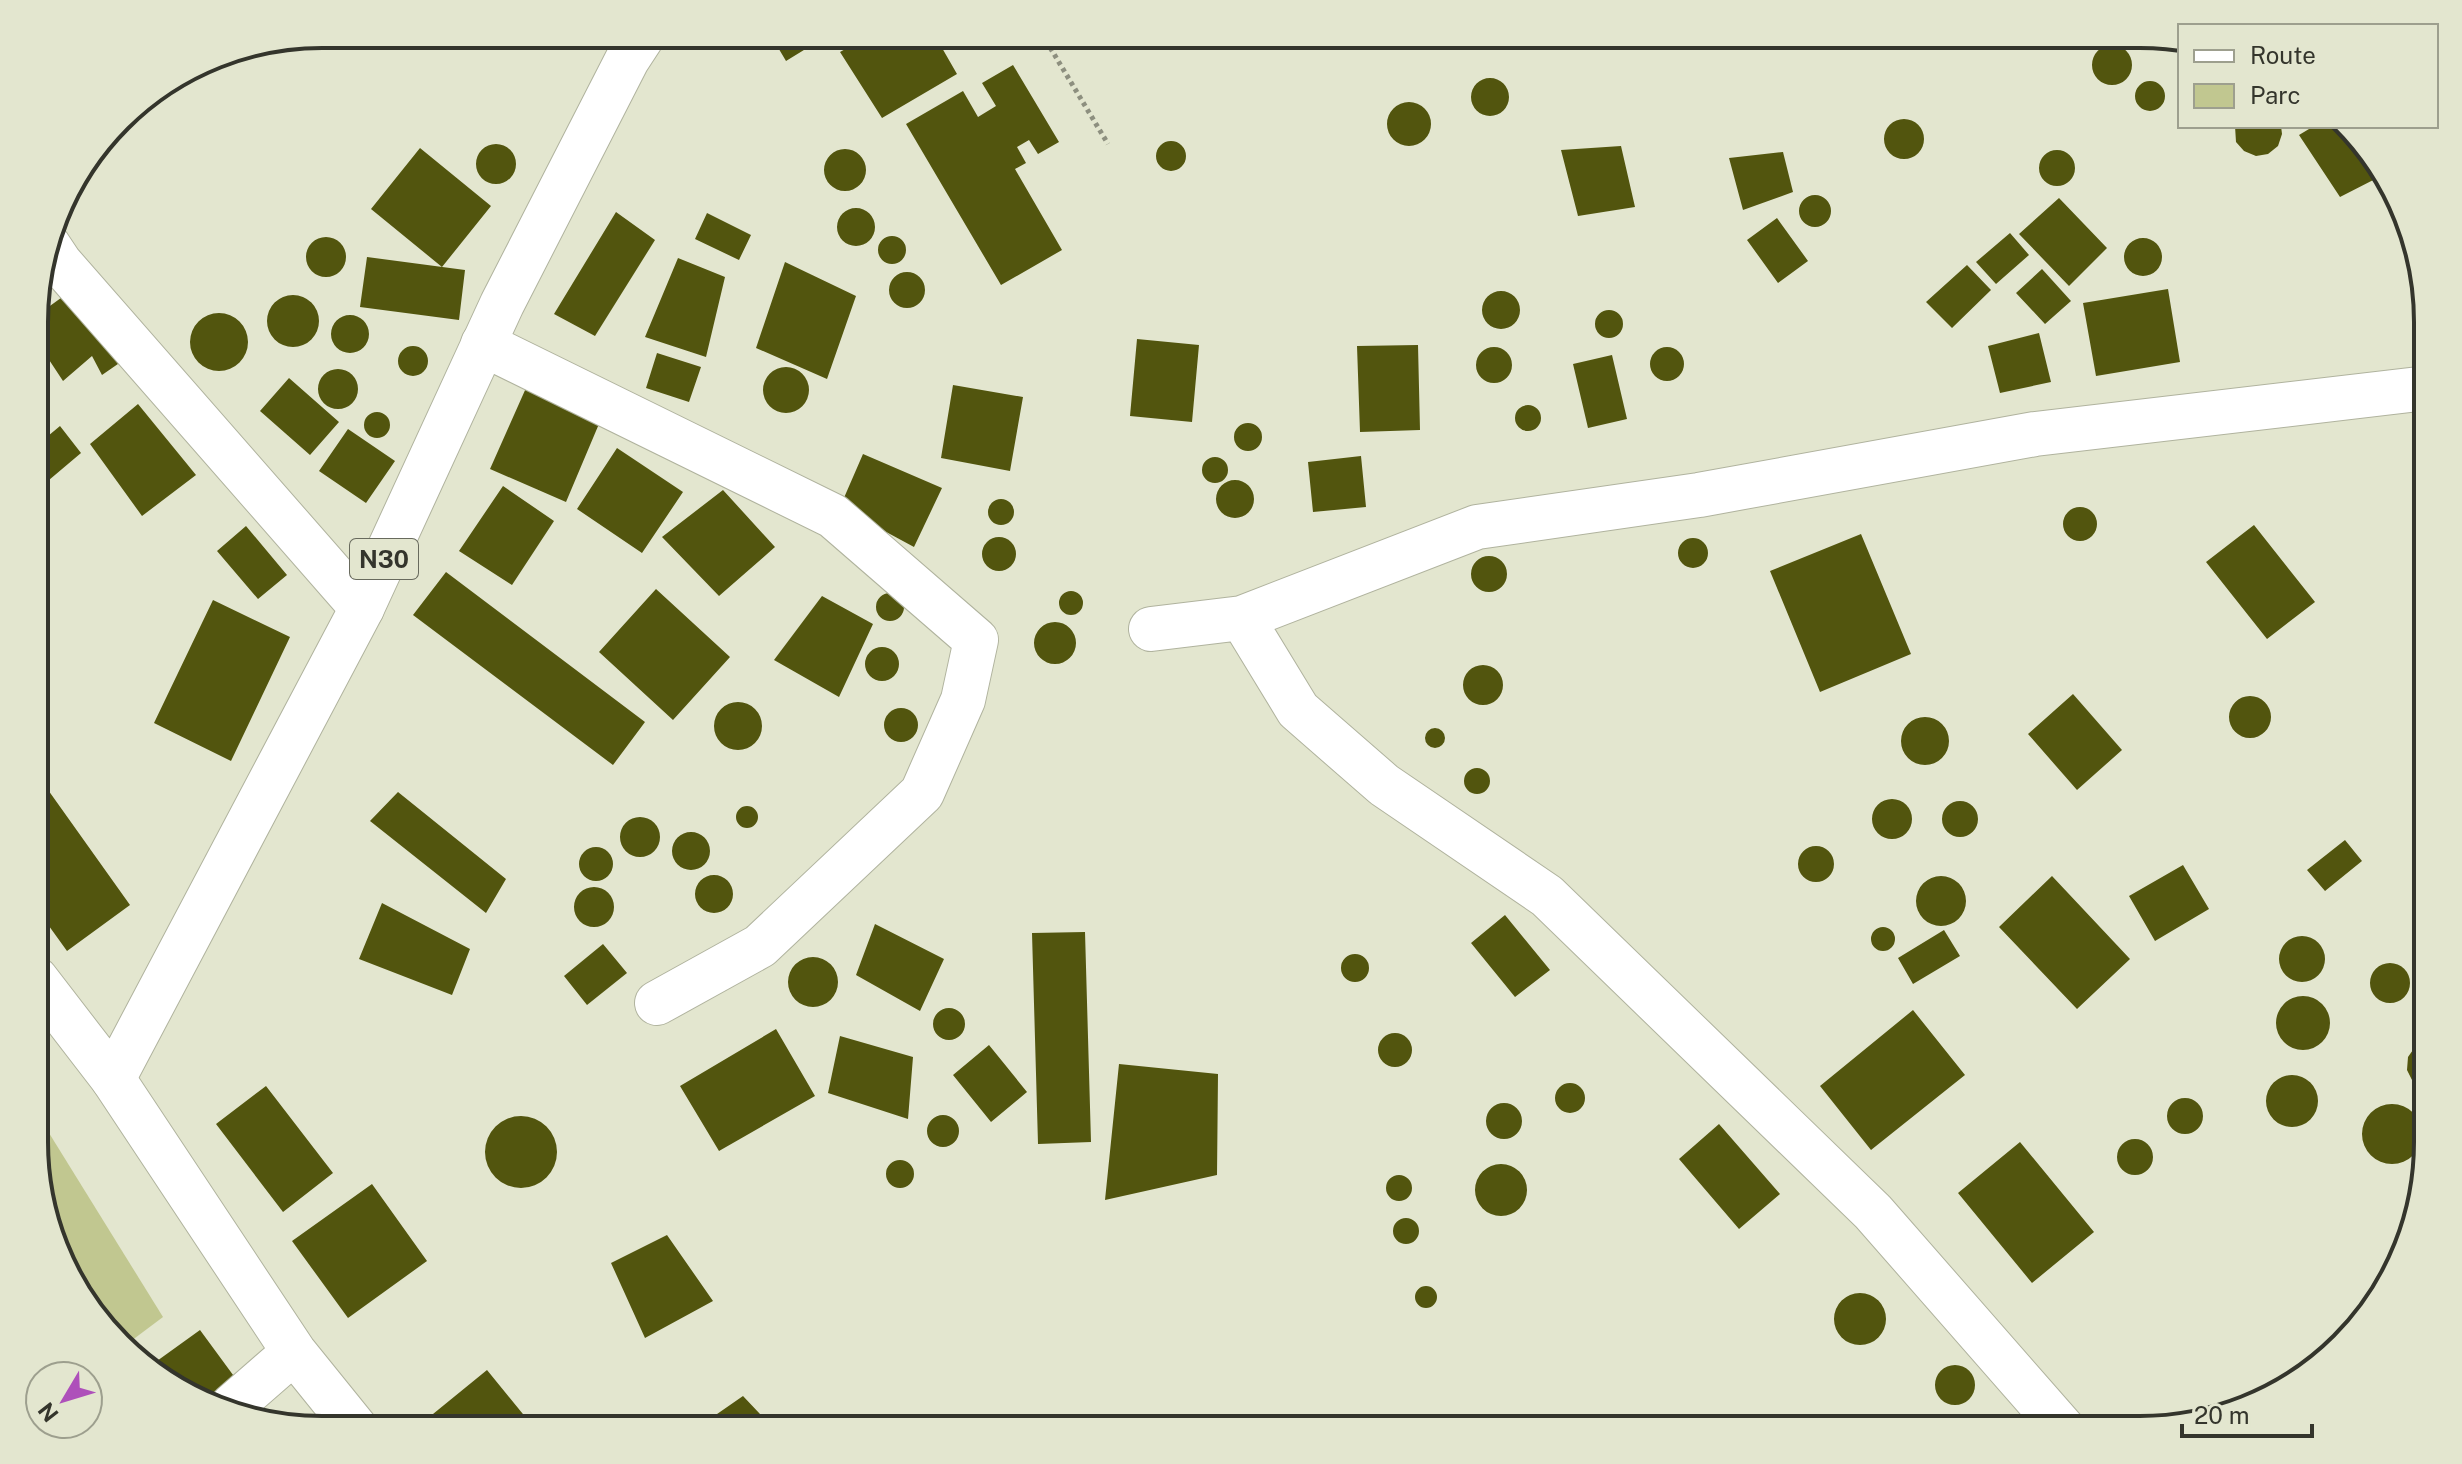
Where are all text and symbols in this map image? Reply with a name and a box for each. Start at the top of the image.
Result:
legend [2178,24,2438,128]
text: Route [2250,41,2316,69]
text: Parc [2250,81,2301,109]
road number: N30 [350,539,418,579]
north arrow [24,1360,104,1440]
scale bar [2182,1388,2312,1438]
text: N [33,1398,64,1427]
text: 20 m [2194,1401,2250,1429]

